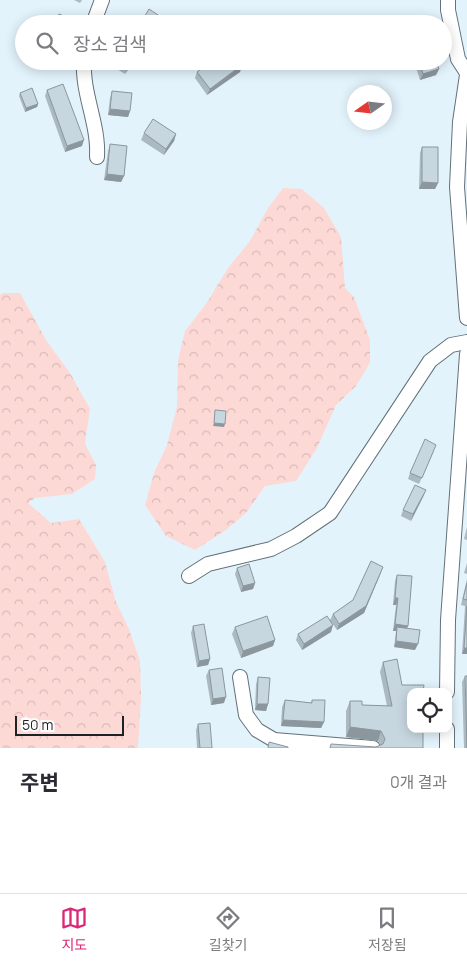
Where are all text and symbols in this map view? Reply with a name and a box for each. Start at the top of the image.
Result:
search box [15,15,452,70]
icon: search [33,29,61,57]
text: 장소 검색 [73,31,147,57]
north arrow [347,85,392,130]
map controls [407,688,452,733]
button: locate [407,688,452,733]
scale bar [15,713,124,736]
text: 50 m [22,715,53,734]
text: 주변 [20,768,59,796]
text: 0개 결과 [390,771,447,793]
tab: 지도 [60,904,88,954]
tab: 길찾기 [209,904,247,954]
tab: 저장됨 [368,904,407,954]

